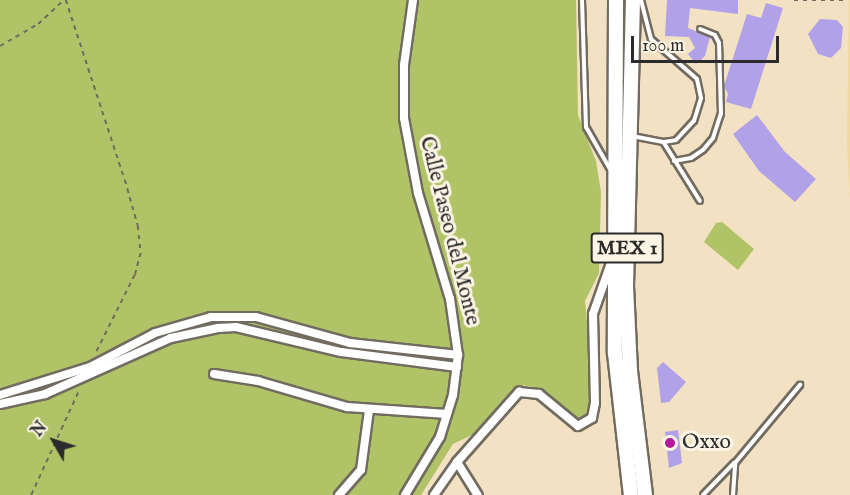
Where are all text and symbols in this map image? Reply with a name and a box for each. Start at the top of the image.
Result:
scale bar [634,24,782,62]
text: 100 m [642,35,684,58]
street label: Calle Paseo del Monte [413,134,485,328]
road number: MEX 1 [590,231,664,265]
north arrow [24,411,84,471]
text: N [28,418,52,441]
place label: Oxxo [682,430,731,456]
marker: Oxxo [663,436,677,450]

